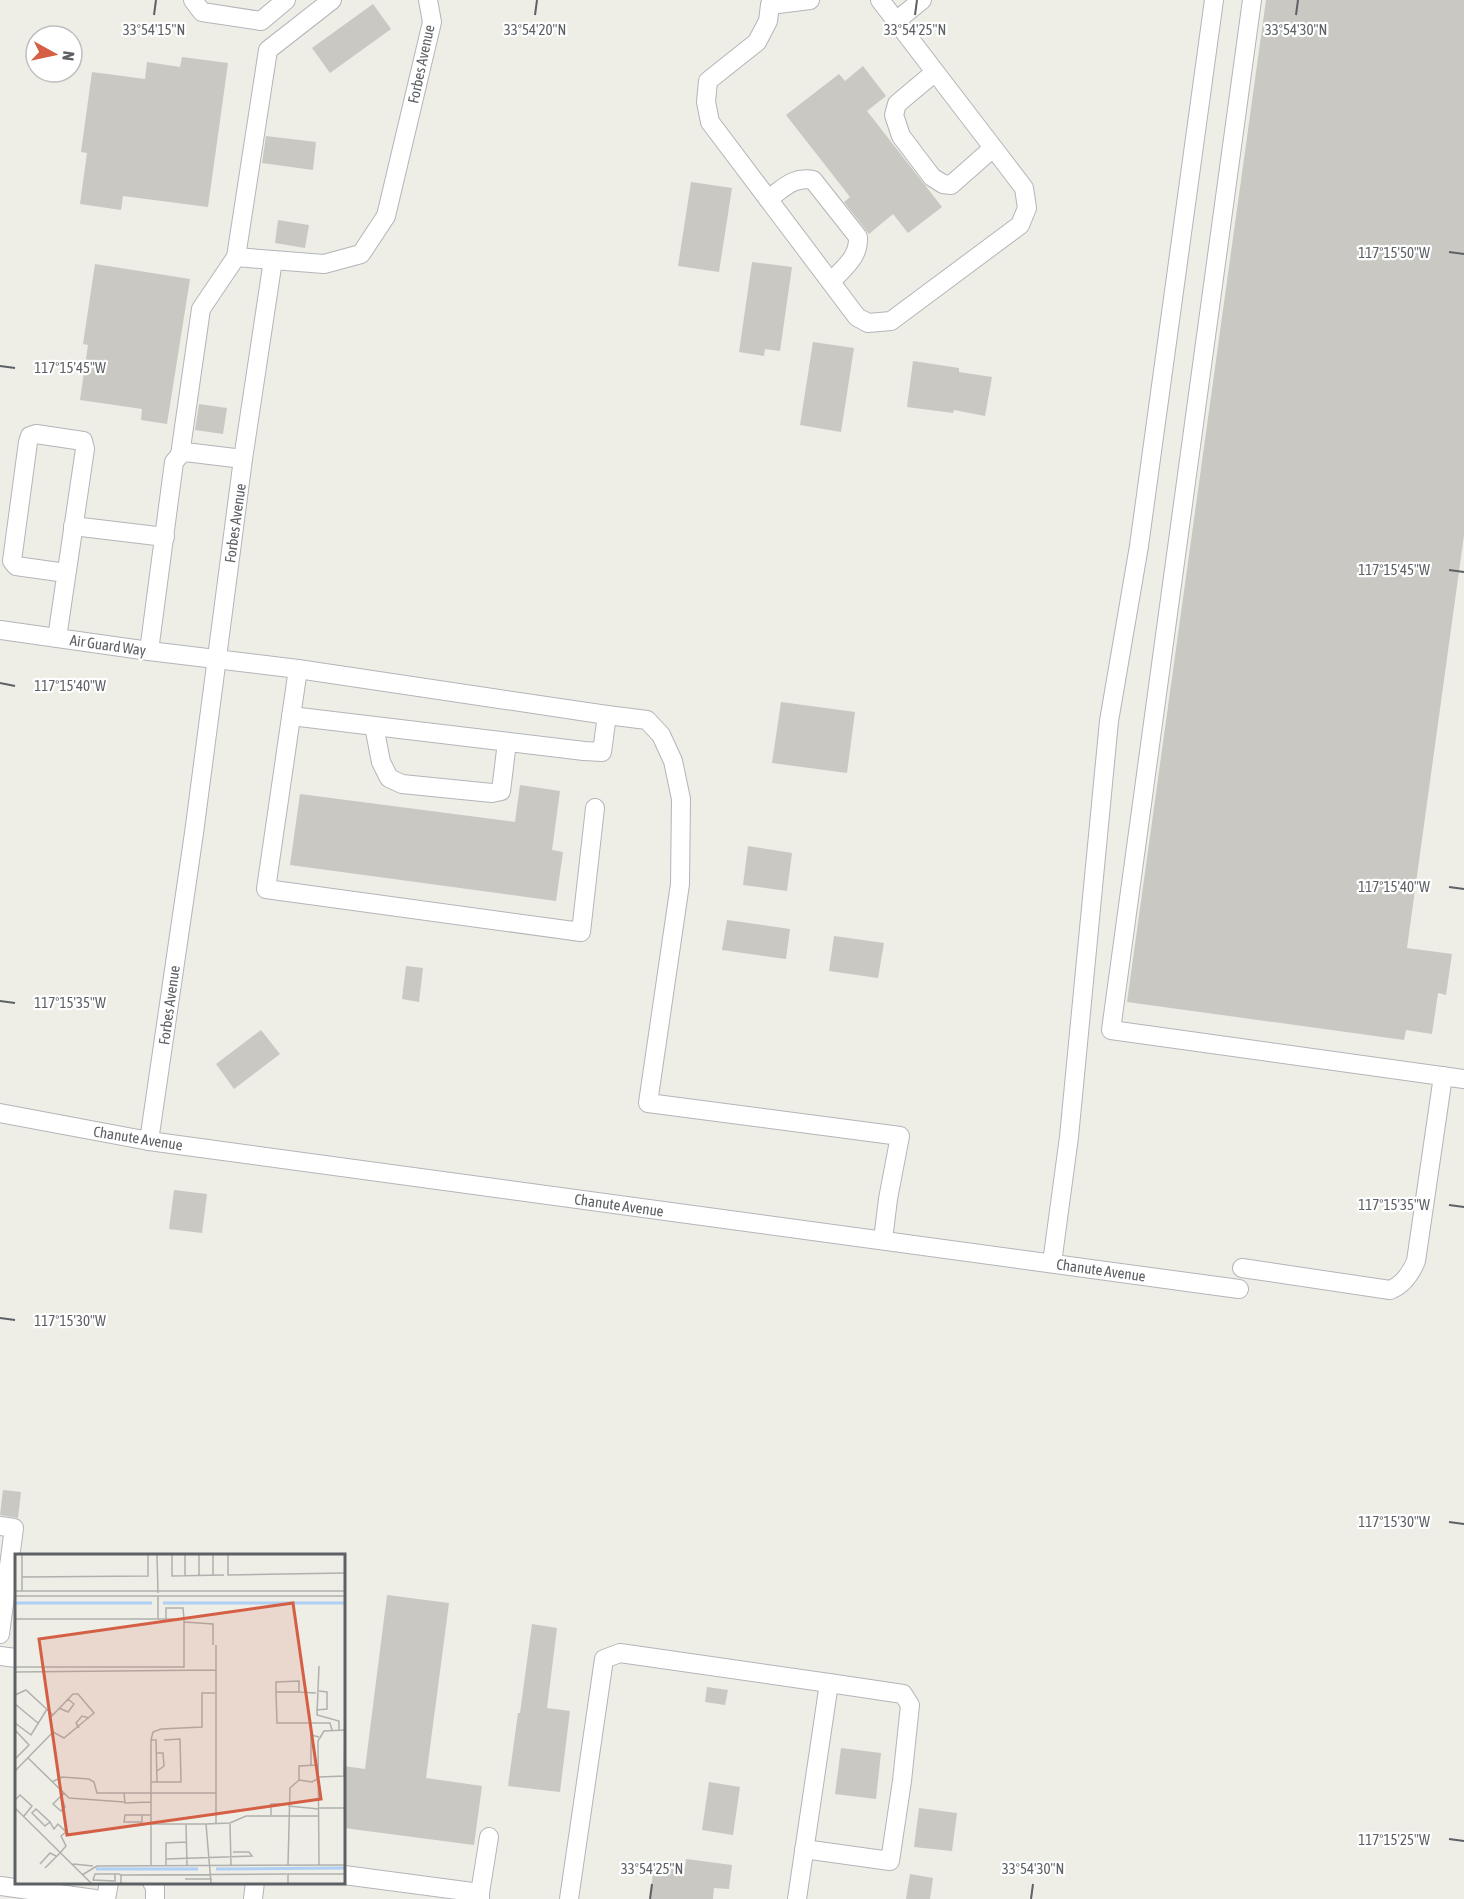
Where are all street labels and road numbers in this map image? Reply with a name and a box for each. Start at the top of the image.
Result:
street label: Forbes Avenue [404,23,438,105]
street label: Forbes Avenue [221,482,249,564]
street label: Air Guard Way [69,631,147,659]
street label: Forbes Avenue [155,964,183,1046]
street label: Chanute Avenue [92,1123,184,1153]
street label: Chanute Avenue [573,1190,665,1220]
street label: Chanute Avenue [1055,1255,1147,1285]

